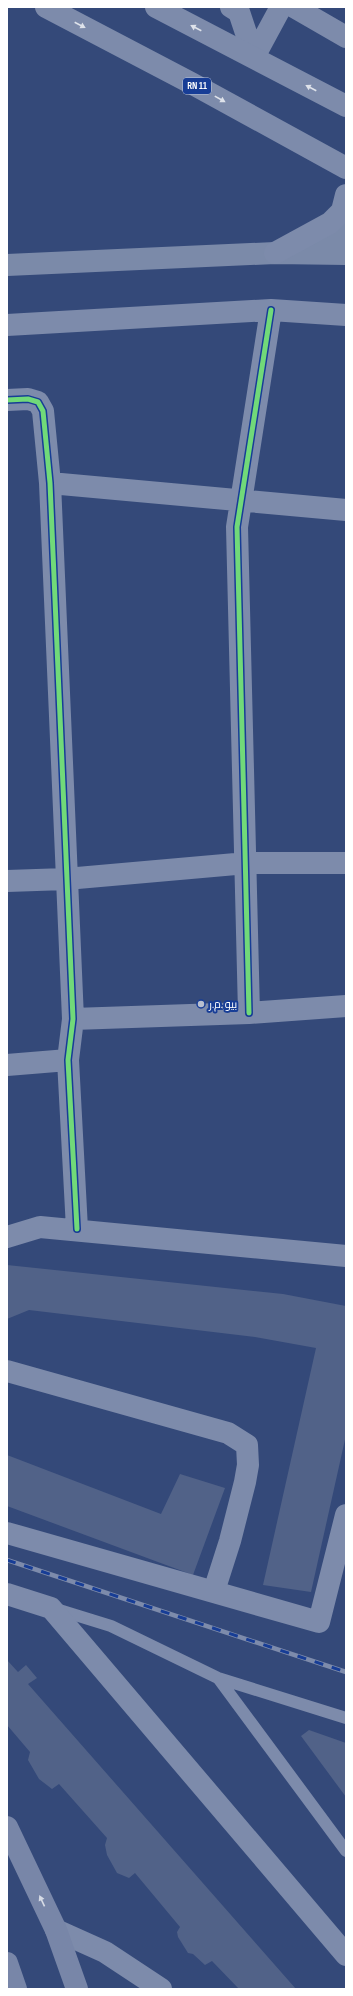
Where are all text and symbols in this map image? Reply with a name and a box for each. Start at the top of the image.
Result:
one-way arrow [75,22,86,28]
one-way arrow [190,25,202,31]
road number: RN 11 [183,78,211,94]
one-way arrow [306,84,317,91]
one-way arrow [214,95,226,102]
place label: بيو .م.ر [208,998,237,1012]
marker: بيو .م.ر [196,999,206,1009]
one-way arrow [39,1895,45,1906]

